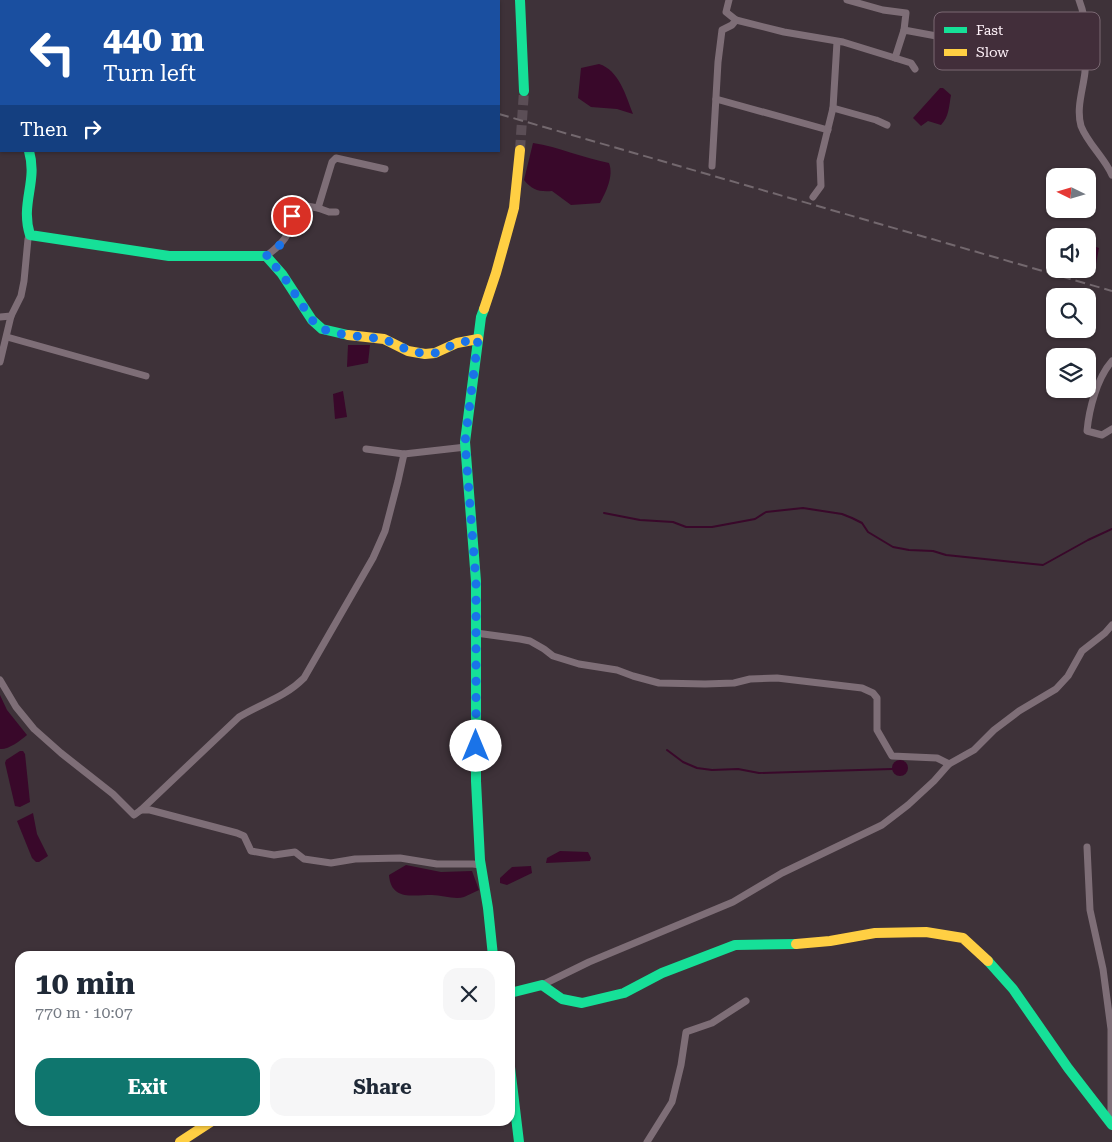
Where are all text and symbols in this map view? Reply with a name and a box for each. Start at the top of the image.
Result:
legend [934,12,1100,70]
text: 440 m [103,19,204,60]
icon: left [20,20,85,85]
text: Fast [976,22,1003,38]
text: Slow [976,44,1009,60]
text: Turn left [103,61,196,86]
icon: right [78,115,106,143]
text: Then [20,118,68,141]
north arrow [1046,168,1096,218]
map controls [1046,168,1096,398]
pin [271,195,313,237]
icon: arrive [278,202,306,230]
button: sound [1046,228,1096,278]
button: search [1046,288,1096,338]
button: layers [1046,348,1096,398]
position arrow [449,719,501,771]
text: 10 min [35,966,135,1001]
button: close [443,968,495,1020]
text: 770 m · 10:07 [35,1003,133,1022]
button: Exit [35,1058,260,1116]
button: Share [270,1058,495,1116]

